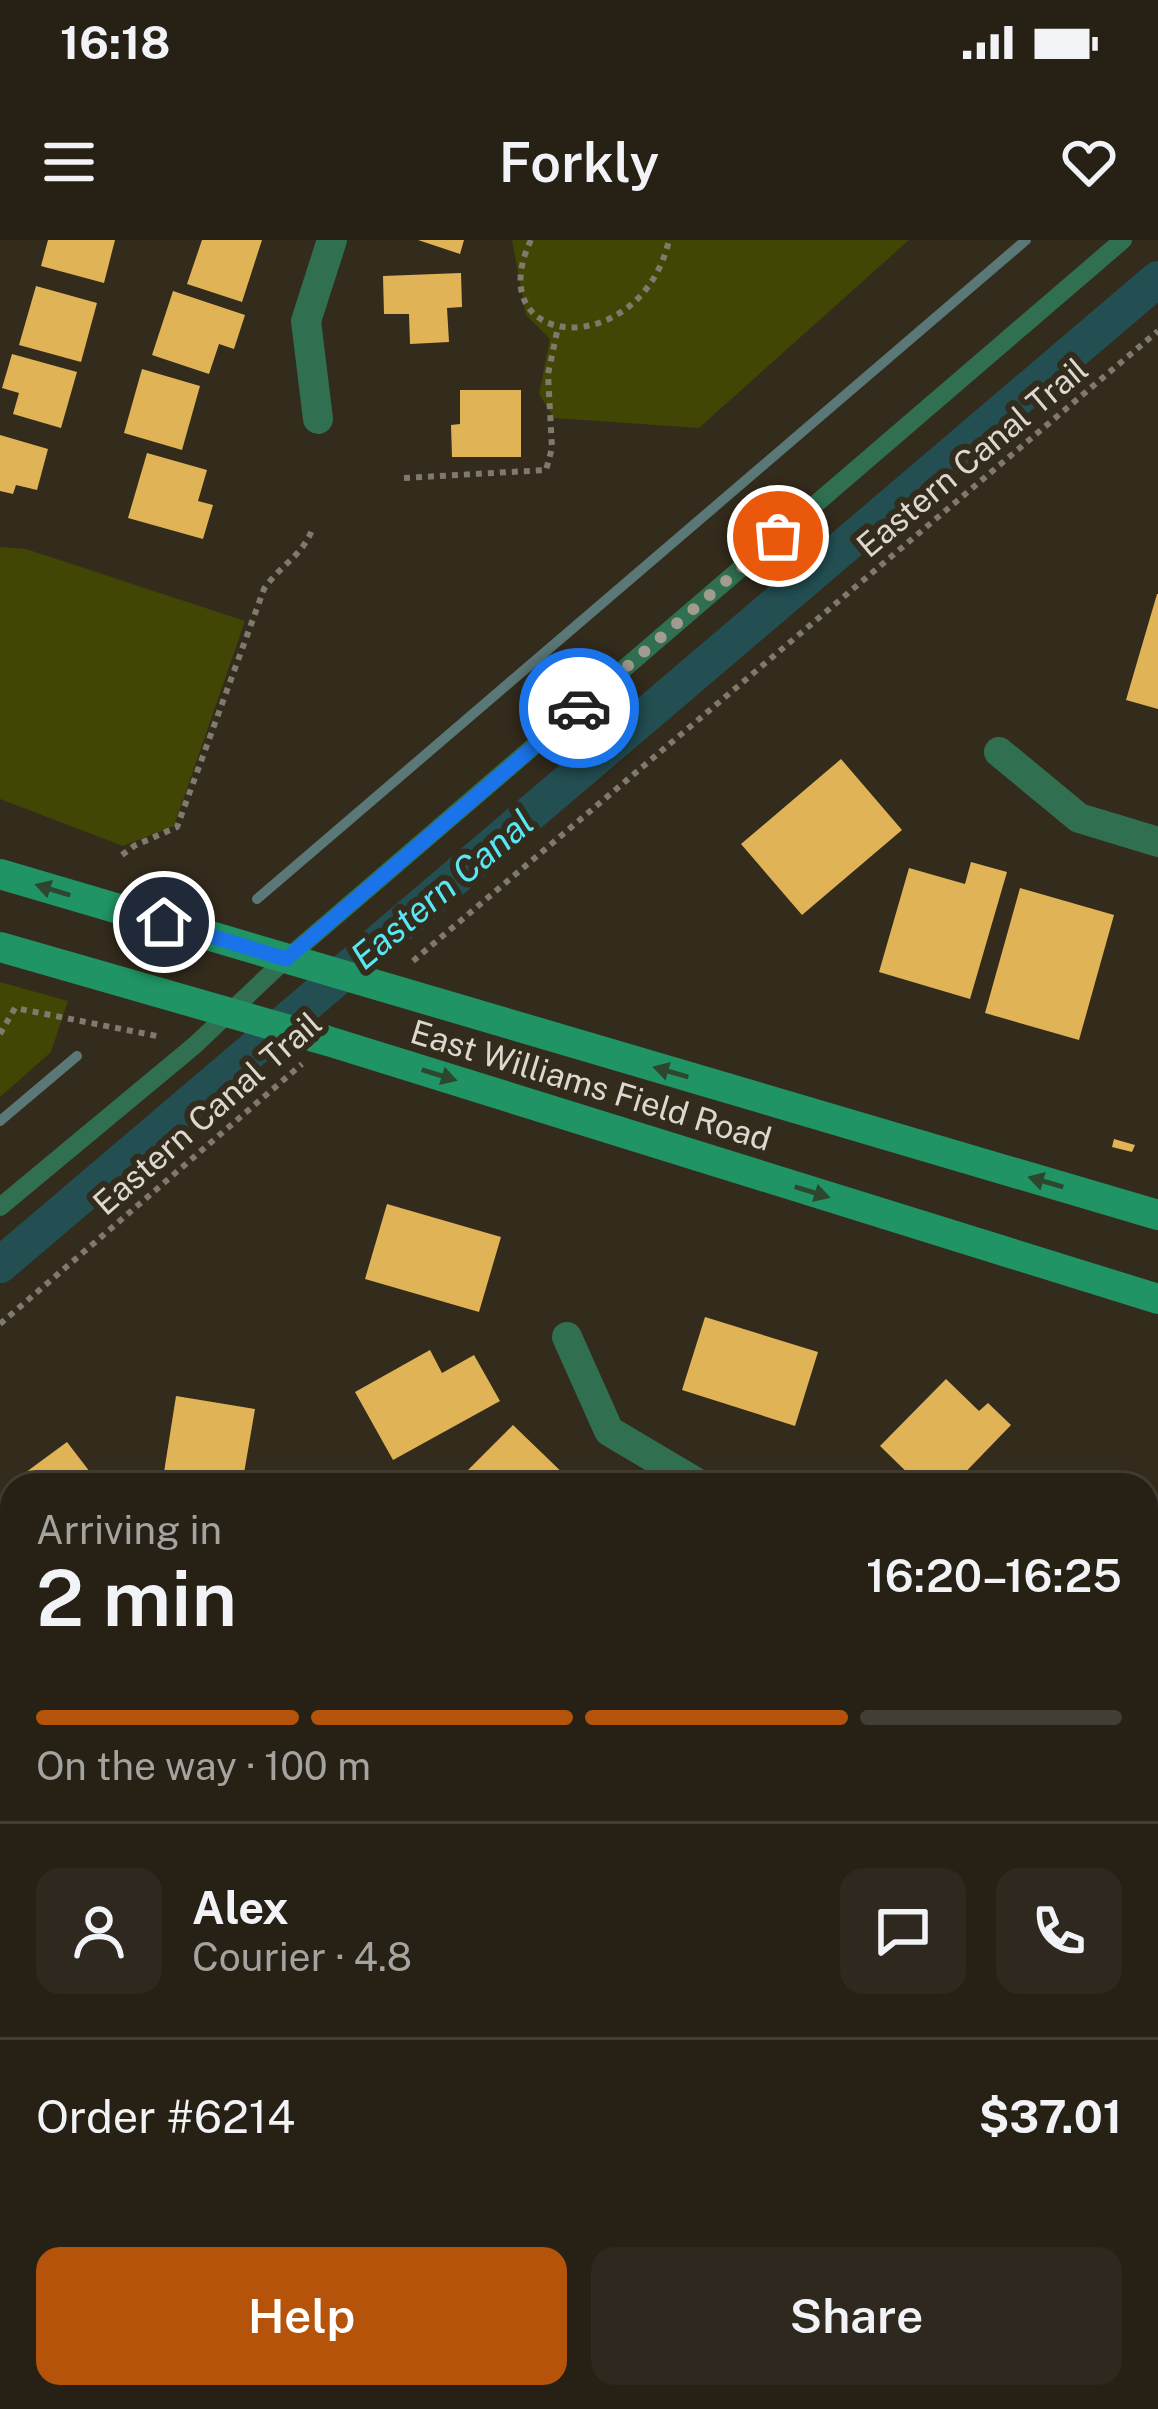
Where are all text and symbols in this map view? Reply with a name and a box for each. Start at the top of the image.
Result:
text: 16:18 [60,16,171,69]
icon: menu [36,129,102,195]
icon: heart [1056,129,1122,195]
text: Forkly [499,131,659,194]
street label: Eastern Canal Trail [849,350,1095,564]
pin [727,485,829,587]
icon: bag [745,503,811,569]
courier [519,648,639,768]
icon: car [546,675,612,741]
water label: Eastern Canal [342,801,542,977]
pin [113,871,215,973]
one-way arrow [34,879,71,898]
icon: home [131,889,197,955]
street label: Eastern Canal Trail [85,1004,329,1222]
street label: East Williams Field Road [406,1012,776,1158]
one-way arrow [653,1062,689,1080]
one-way arrow [421,1067,458,1085]
one-way arrow [1027,1172,1064,1190]
one-way arrow [794,1183,830,1202]
text: Arriving in [36,1507,222,1553]
text: 16:20–16:25 [866,1549,1122,1602]
text: 2 min [36,1552,237,1644]
text: On the way · 100 m [36,1743,371,1789]
button: person [36,1868,162,1994]
button: chat [840,1868,966,1994]
button: phone [996,1868,1122,1994]
text: Alex [192,1881,289,1934]
text: Courier · 4.8 [192,1934,412,1980]
text: Order #6214 [36,2090,295,2143]
text: $37.01 [979,2090,1122,2143]
button: Help [36,2247,567,2385]
button: Share [591,2247,1122,2385]

